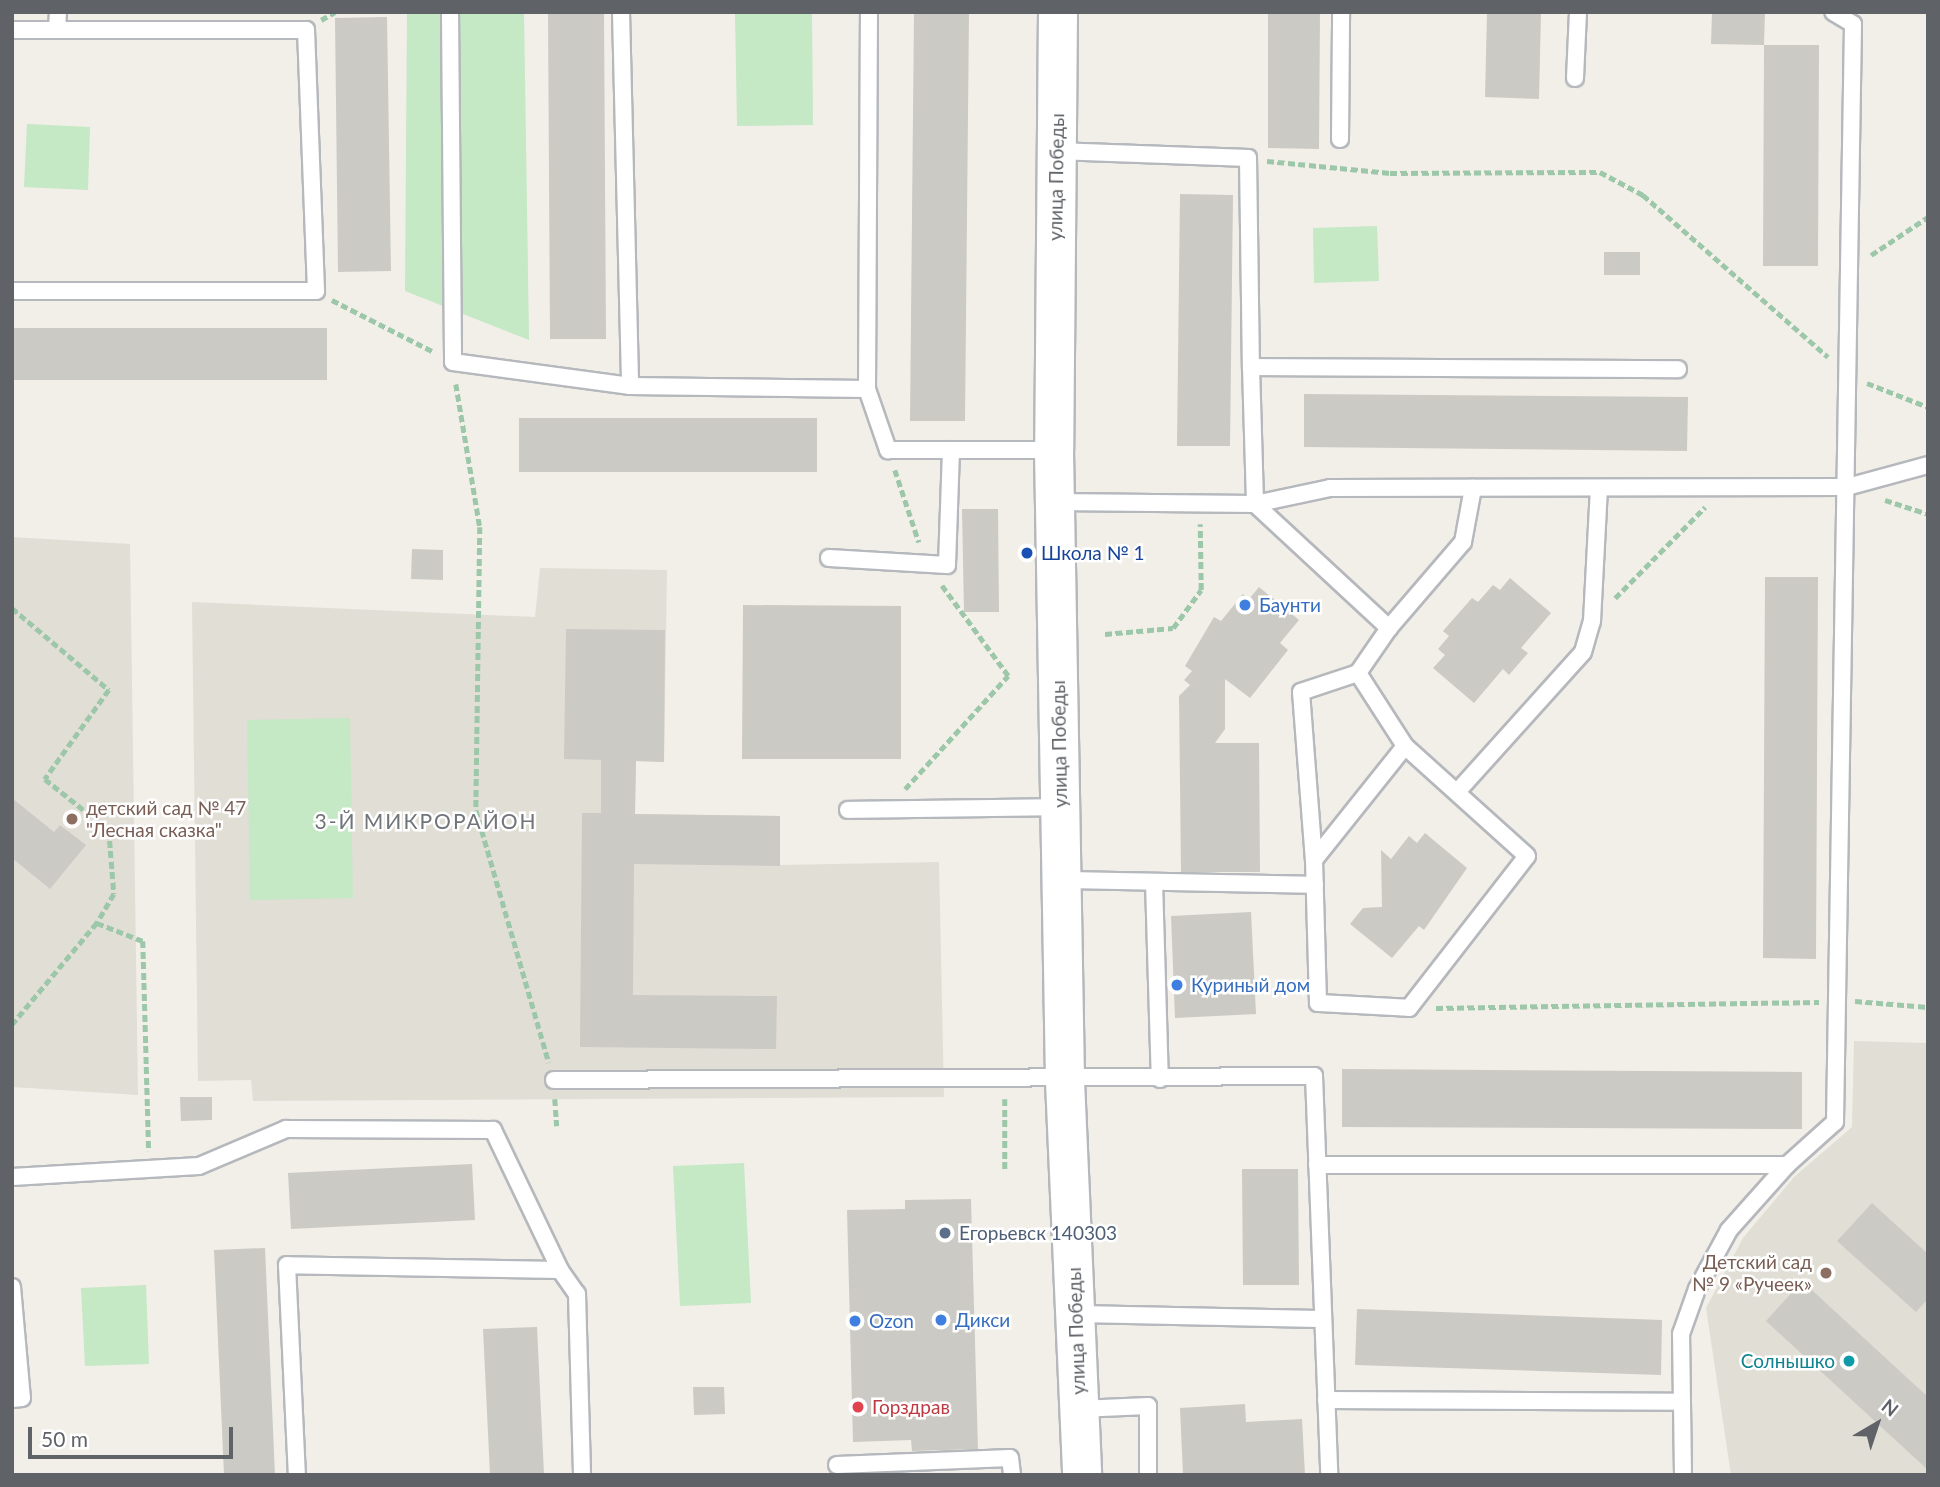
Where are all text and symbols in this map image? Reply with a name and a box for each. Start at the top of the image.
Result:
street label: улица Победы [1043,113,1069,241]
place label: Школа № 1 [1041,542,1145,564]
marker: Школа № 1 [1019,545,1035,561]
place label: Баунти [1259,594,1321,616]
marker: Баунти [1237,597,1253,613]
street label: улица Победы [1046,680,1072,808]
place label: детский сад № 47 "Лесная сказка" [86,797,246,841]
district label: 3-Й МИКРОРАЙОН [316,808,536,834]
marker: детский сад № 47 "Лесная сказка" [64,811,80,827]
place label: Куриный дом [1191,974,1310,996]
marker: Куриный дом [1169,977,1185,993]
place label: Егорьевск 140303 [959,1222,1117,1244]
marker: Егорьевск 140303 [937,1225,953,1241]
place label: Детский сад № 9 «Ручеек» [1692,1251,1812,1295]
marker: Детский сад № 9 «Ручеек» [1818,1265,1834,1281]
street label: улица Победы [1062,1267,1090,1395]
place label: Дикси [955,1309,1010,1331]
place label: Ozon [869,1310,914,1332]
marker: Дикси [933,1312,949,1328]
marker: Ozon [847,1313,863,1329]
place label: Солнышко [1741,1350,1835,1372]
marker: Солнышко [1841,1353,1857,1369]
north arrow [1842,1389,1912,1459]
text: N [1878,1394,1903,1421]
place label: Горздрав [872,1396,950,1418]
marker: Горздрав [850,1399,866,1415]
scale bar [32,1414,236,1458]
text: 50 m [41,1426,88,1451]

